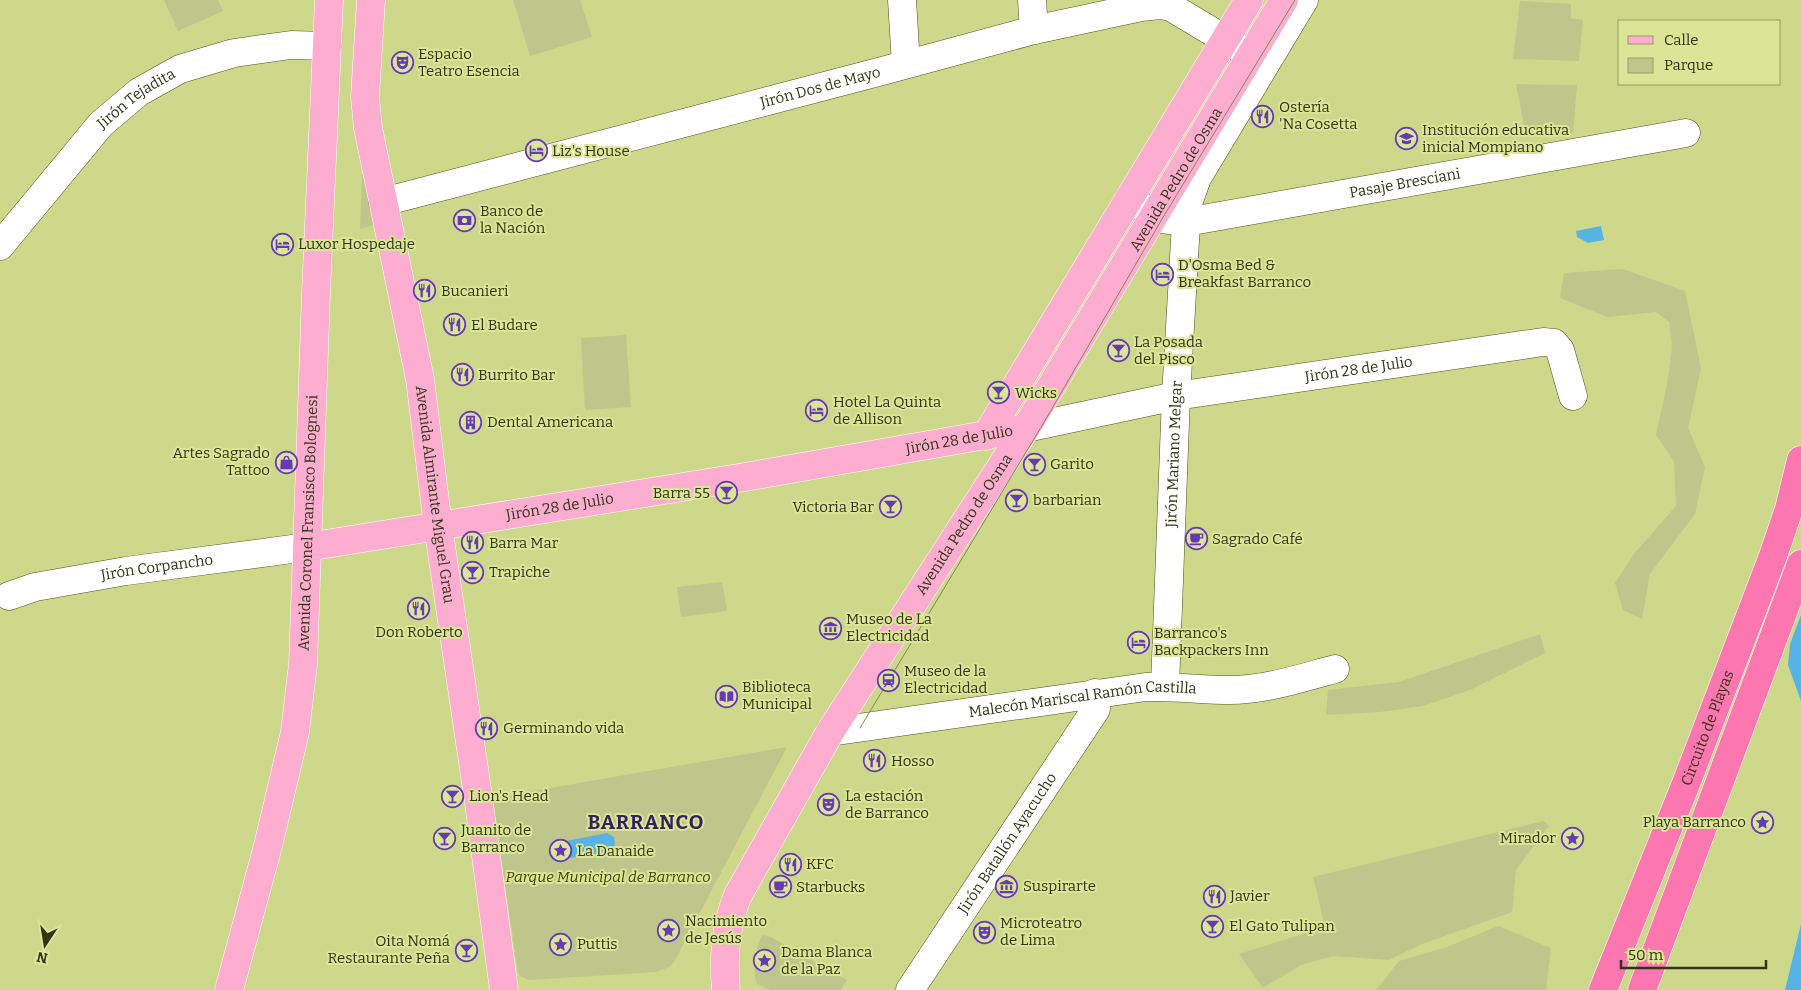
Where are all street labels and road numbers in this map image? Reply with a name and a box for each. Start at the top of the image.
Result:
street label: Jirón Dos de Mayo [757,63,882,112]
street label: Jirón Tejadita [93,65,178,133]
street label: Avenida Pedro de Osma [1126,104,1226,254]
street label: Pasaje Bresciani [1348,164,1462,202]
street label: Jirón 28 de Julio [1303,352,1414,386]
street label: Jirón Mariano Melgar [1162,380,1186,529]
street label: Avenida Almirante Miguel Grau [412,384,458,604]
street label: Avenida Coronel Fransisco Bolognesi [294,394,321,651]
street label: Jirón 28 de Julio [903,421,1014,458]
street label: Avenida Pedro de Osma [912,450,1016,598]
street label: Jirón 28 de Julio [504,489,615,524]
street label: Jirón Corpancho [98,551,214,584]
street label: Circuito de Playas [1677,668,1737,788]
street label: Malecón Mariscal Ramón Castilla [968,678,1197,721]
street label: Jirón Batallón Ayacucho [953,769,1060,918]

